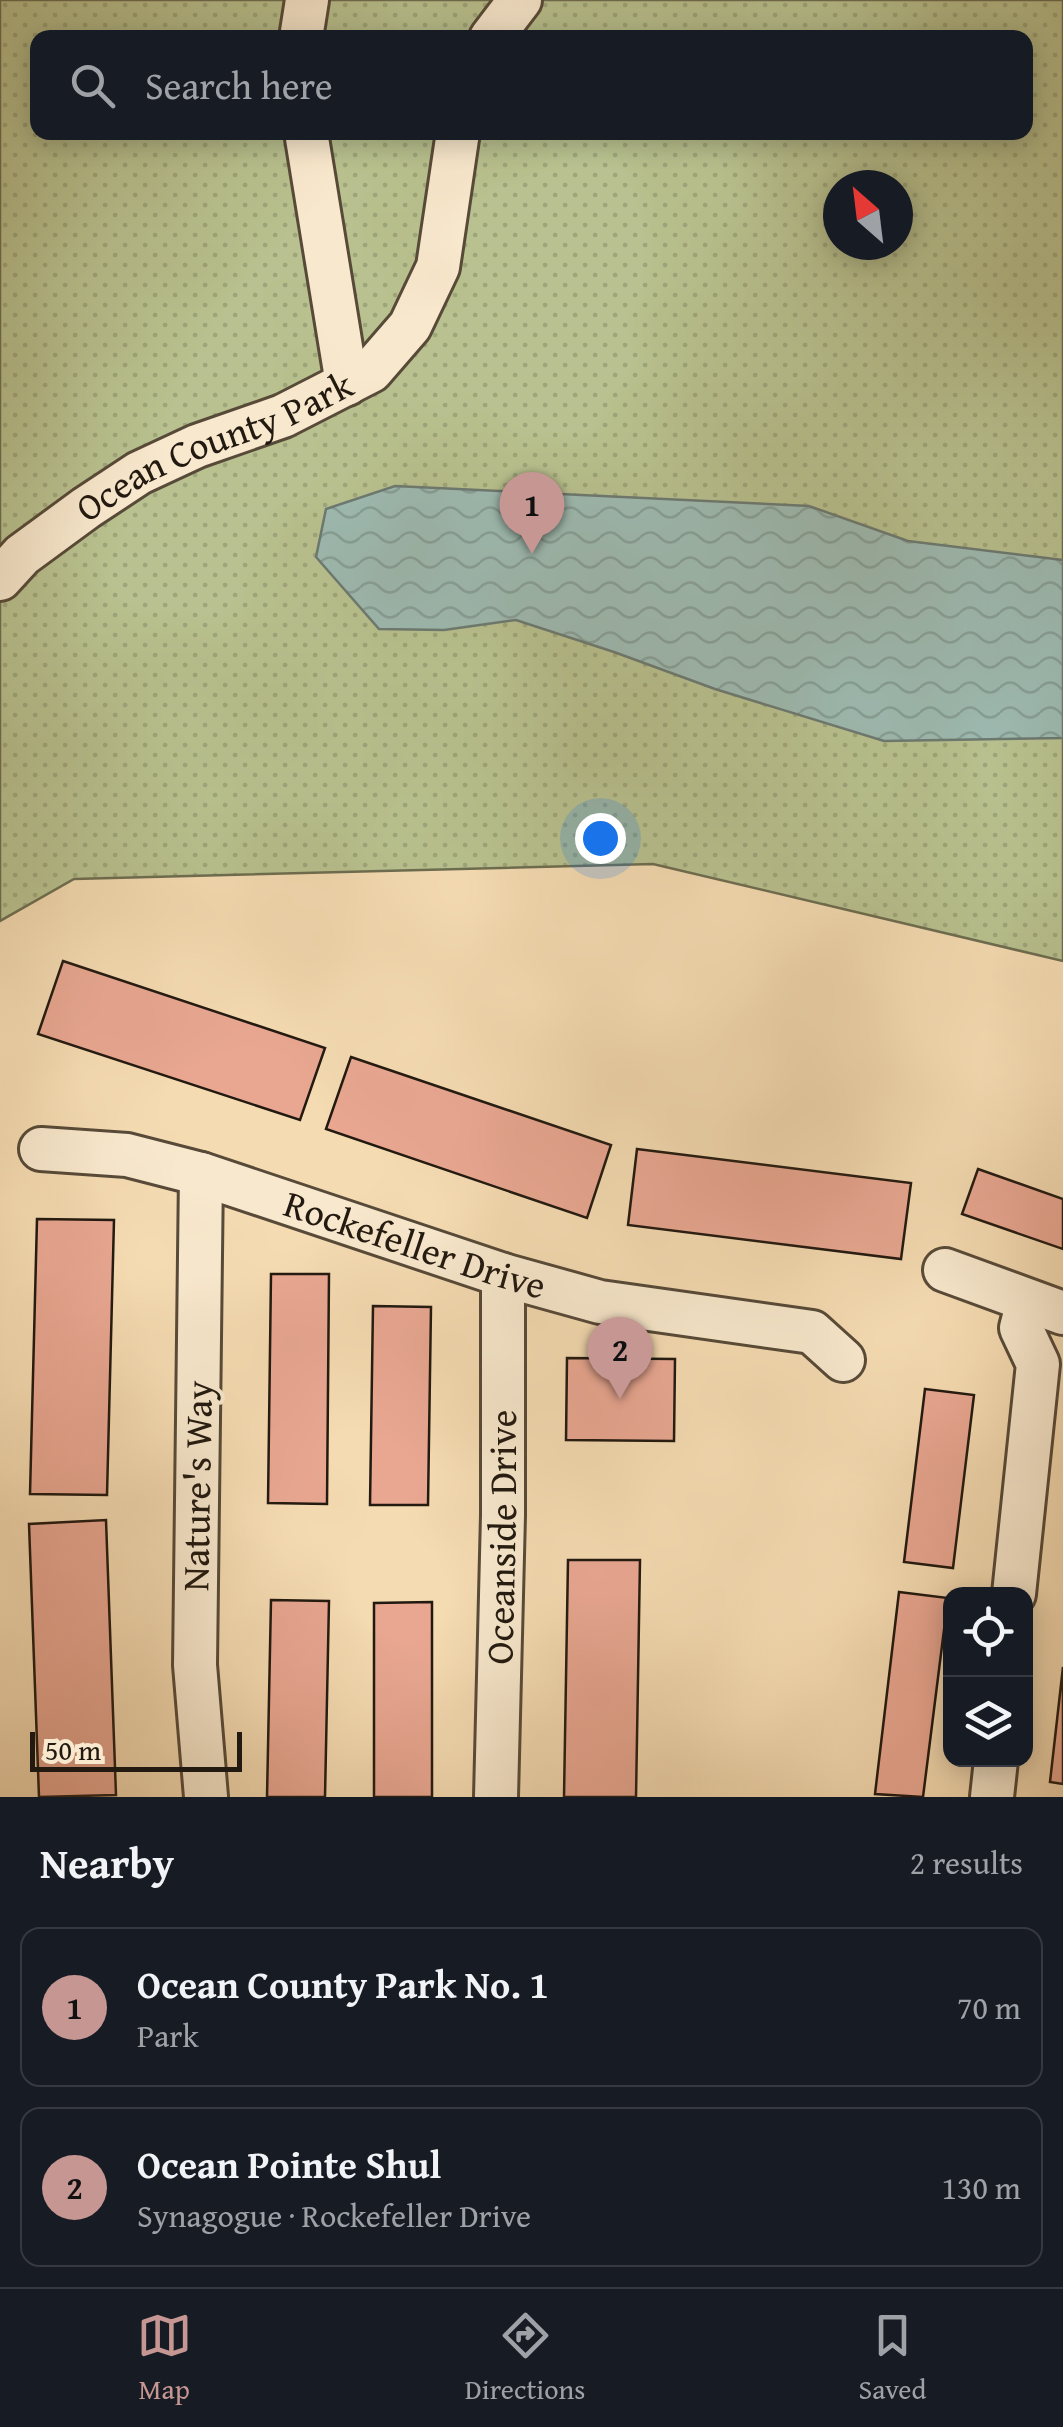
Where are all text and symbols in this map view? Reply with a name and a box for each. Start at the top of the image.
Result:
search box [30,30,1033,140]
text: Search here [145,57,333,113]
icon: search [65,58,120,113]
north arrow [823,170,913,260]
street label: Ocean County Park [64,356,363,535]
pin: 1 [500,472,564,554]
your location [575,813,626,864]
street label: Rockefeller Drive [277,1175,552,1313]
pin: 2 [588,1316,652,1399]
street label: Nature's Way [166,1380,226,1592]
street label: Oceanside Drive [470,1410,530,1665]
map controls [943,1587,1033,1767]
button: locate [943,1587,1033,1677]
button: layers [943,1677,1033,1767]
scale bar [30,1727,242,1772]
text: 50 m [45,1729,101,1770]
text: Nearby [40,1832,174,1893]
text: 2 results [910,1839,1023,1886]
text: Ocean County Park No. 1 [137,1956,549,2012]
text: 1 [66,1984,83,2031]
text: 70 m [957,1984,1021,2031]
text: Park [137,2012,199,2059]
text: Ocean Pointe Shul [137,2136,441,2192]
text: 2 [66,2164,83,2211]
text: 130 m [942,2164,1021,2211]
text: Synagogue · Rockefeller Drive [137,2192,531,2239]
tab: Map [137,2308,192,2409]
tab: Directions [465,2308,585,2409]
tab: Saved [859,2308,926,2409]

